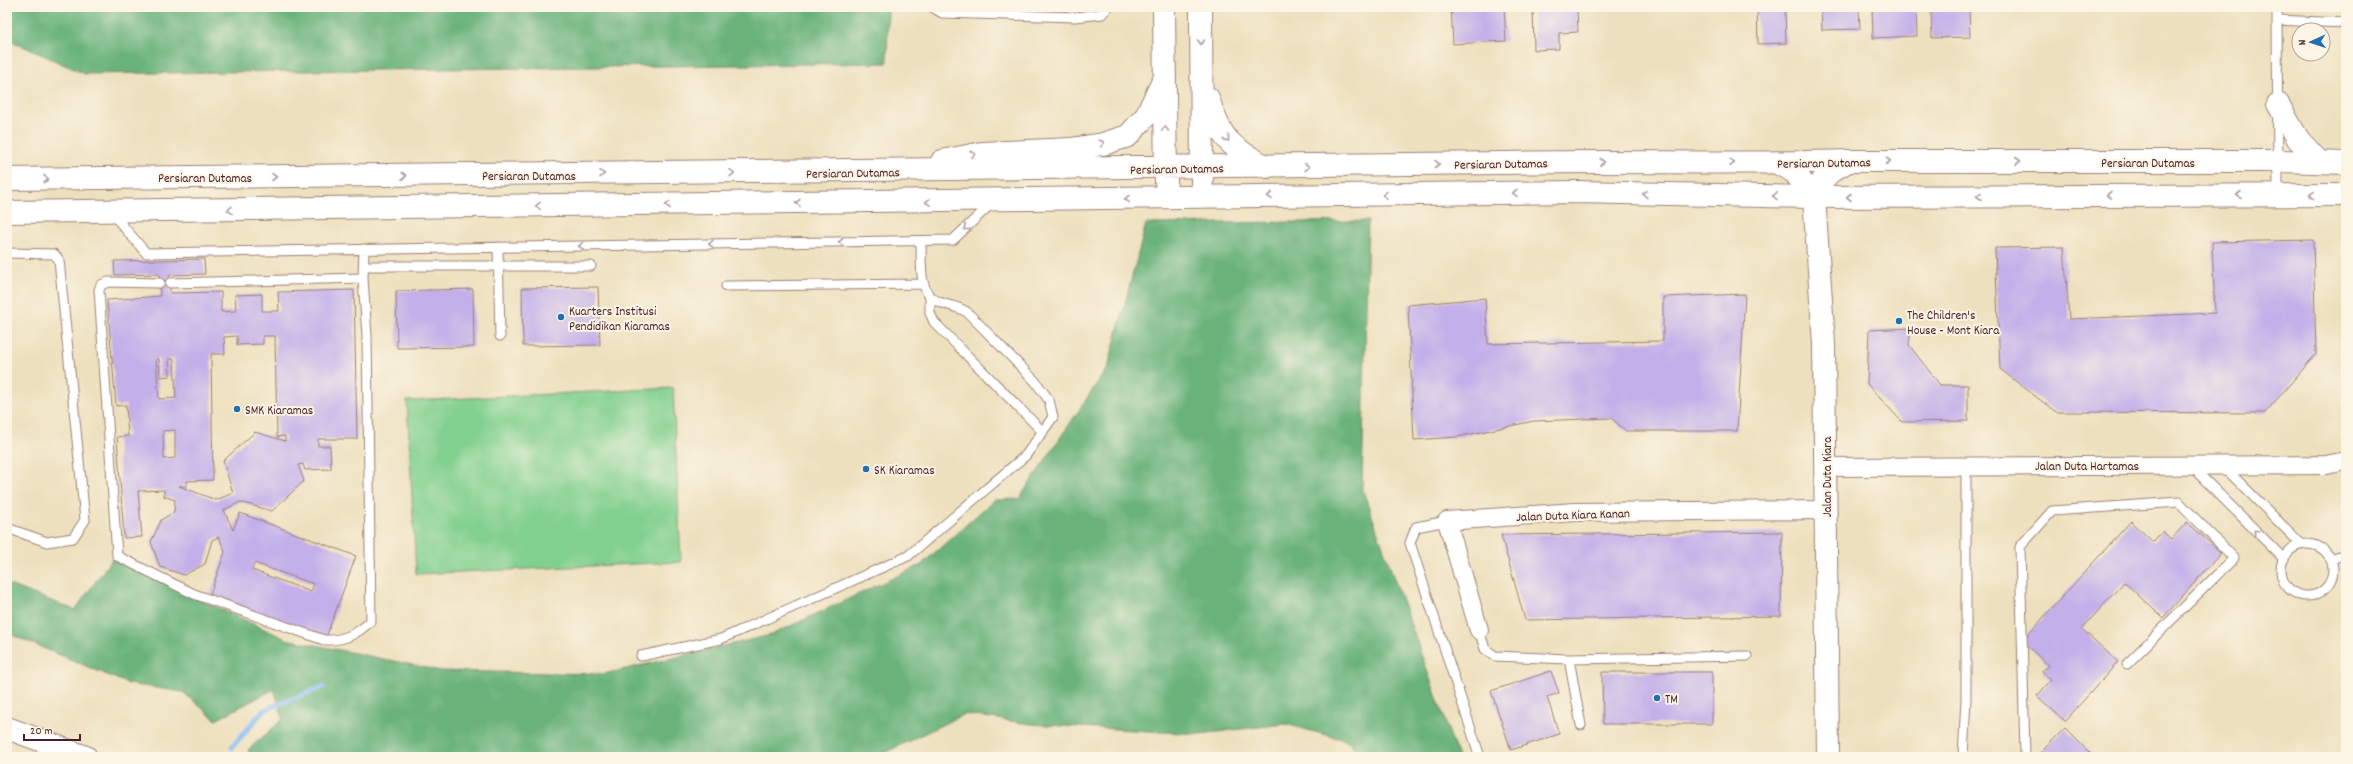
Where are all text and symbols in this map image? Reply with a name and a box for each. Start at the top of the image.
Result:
north arrow [2291,22,2331,62]
one-way arrow [1197,39,1205,45]
text: N [2295,39,2311,46]
one-way arrow [1161,126,1169,132]
one-way arrow [1222,134,1229,141]
one-way arrow [1099,140,1106,148]
one-way arrow [970,151,976,159]
street label: Persiaran Dutamas [1777,154,1871,175]
street label: Persiaran Dutamas [1454,155,1548,176]
street label: Persiaran Dutamas [2101,155,2195,174]
one-way arrow [1885,157,1891,165]
one-way arrow [2015,157,2021,165]
one-way arrow [1599,158,1605,166]
one-way arrow [1729,159,1735,167]
street label: Persiaran Dutamas [1130,160,1224,181]
one-way arrow [1434,160,1440,168]
one-way arrow [1304,162,1310,171]
street label: Persiaran Dutamas [806,164,900,185]
street label: Persiaran Dutamas [482,168,576,187]
one-way arrow [729,169,735,177]
street label: Persiaran Dutamas [158,170,252,189]
one-way arrow [599,170,605,178]
one-way arrow [401,172,407,180]
one-way arrow [271,173,277,181]
one-way arrow [43,175,49,183]
one-way arrow [1512,189,1518,197]
one-way arrow [1382,190,1388,199]
one-way arrow [1642,190,1648,198]
one-way arrow [2106,191,2112,199]
one-way arrow [2236,191,2242,199]
one-way arrow [2309,191,2315,199]
one-way arrow [1267,192,1273,200]
one-way arrow [1772,192,1778,200]
one-way arrow [1846,192,1852,201]
one-way arrow [1976,192,1982,200]
one-way arrow [1124,194,1130,203]
one-way arrow [925,198,931,206]
one-way arrow [795,199,801,207]
one-way arrow [665,200,671,209]
one-way arrow [535,202,541,210]
one-way arrow [227,206,233,214]
one-way arrow [963,223,971,230]
one-way arrow [838,238,844,246]
one-way arrow [708,240,714,248]
one-way arrow [578,242,584,250]
place label: Kuarters Institusi Pendidikan Kiaramas [569,303,670,337]
place label: The Children's House - Mont Kiara [1907,307,2000,341]
marker: Kuarters Institusi Pendidikan Kiaramas [556,312,566,322]
marker: The Children's House - Mont Kiara [1894,316,1904,326]
place label: SMK Kiaramas [245,402,313,421]
marker: SMK Kiaramas [232,404,242,414]
street label: Jalan Duta Kiara [1819,436,1838,517]
street label: Jalan Duta Hartamas [2035,458,2139,477]
place label: SK Kiaramas [874,462,935,481]
marker: SK Kiaramas [861,464,871,474]
street label: Jalan Duta Kiara Kanan [1516,505,1630,528]
one-way arrow [2253,529,2261,537]
place label: TM [1665,691,1678,710]
marker: TM [1652,693,1662,703]
scale bar [24,716,80,742]
text: 20 m [30,723,53,740]

